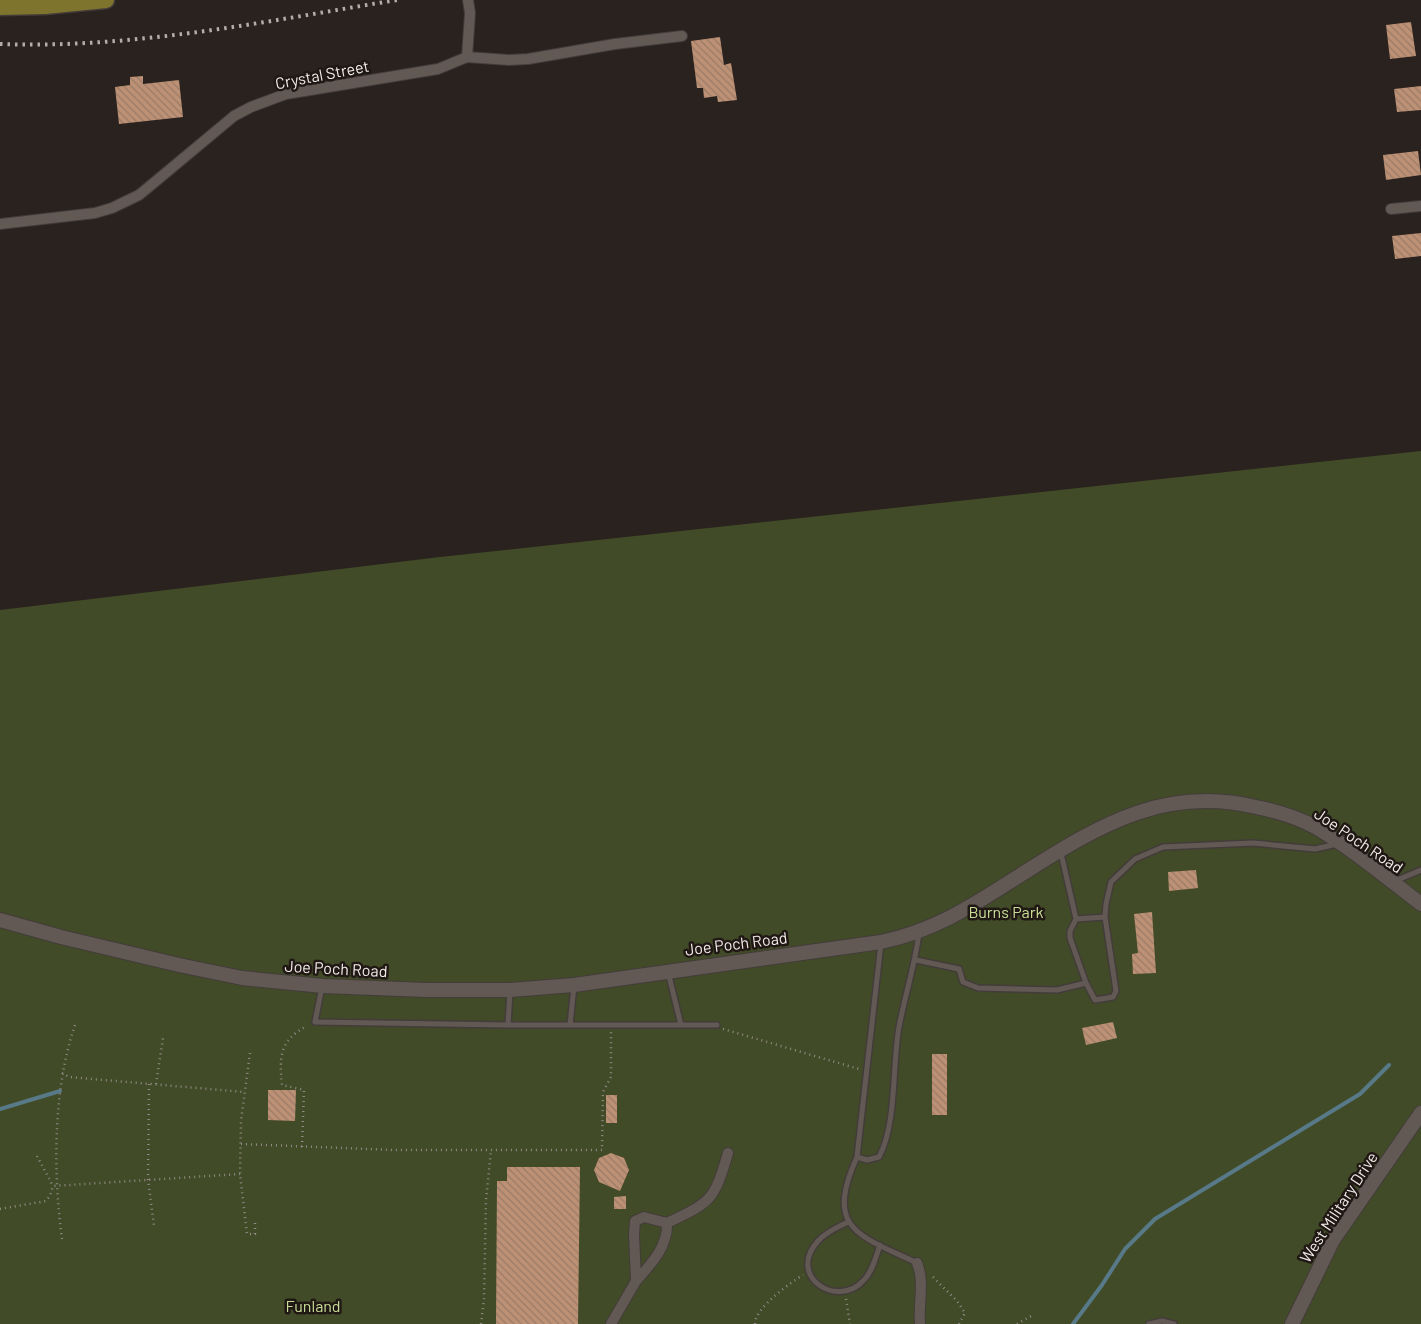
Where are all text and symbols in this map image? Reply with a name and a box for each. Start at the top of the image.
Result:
street label: Crystal Street [274,56,370,92]
street label: Joe Poch Road [1311,803,1407,877]
park label: Burns Park [968,902,1044,921]
street label: Joe Poch Road [684,927,788,959]
street label: Joe Poch Road [284,956,388,980]
street label: West Military Drive [1295,1148,1381,1266]
park label: Funland [285,1296,341,1315]

